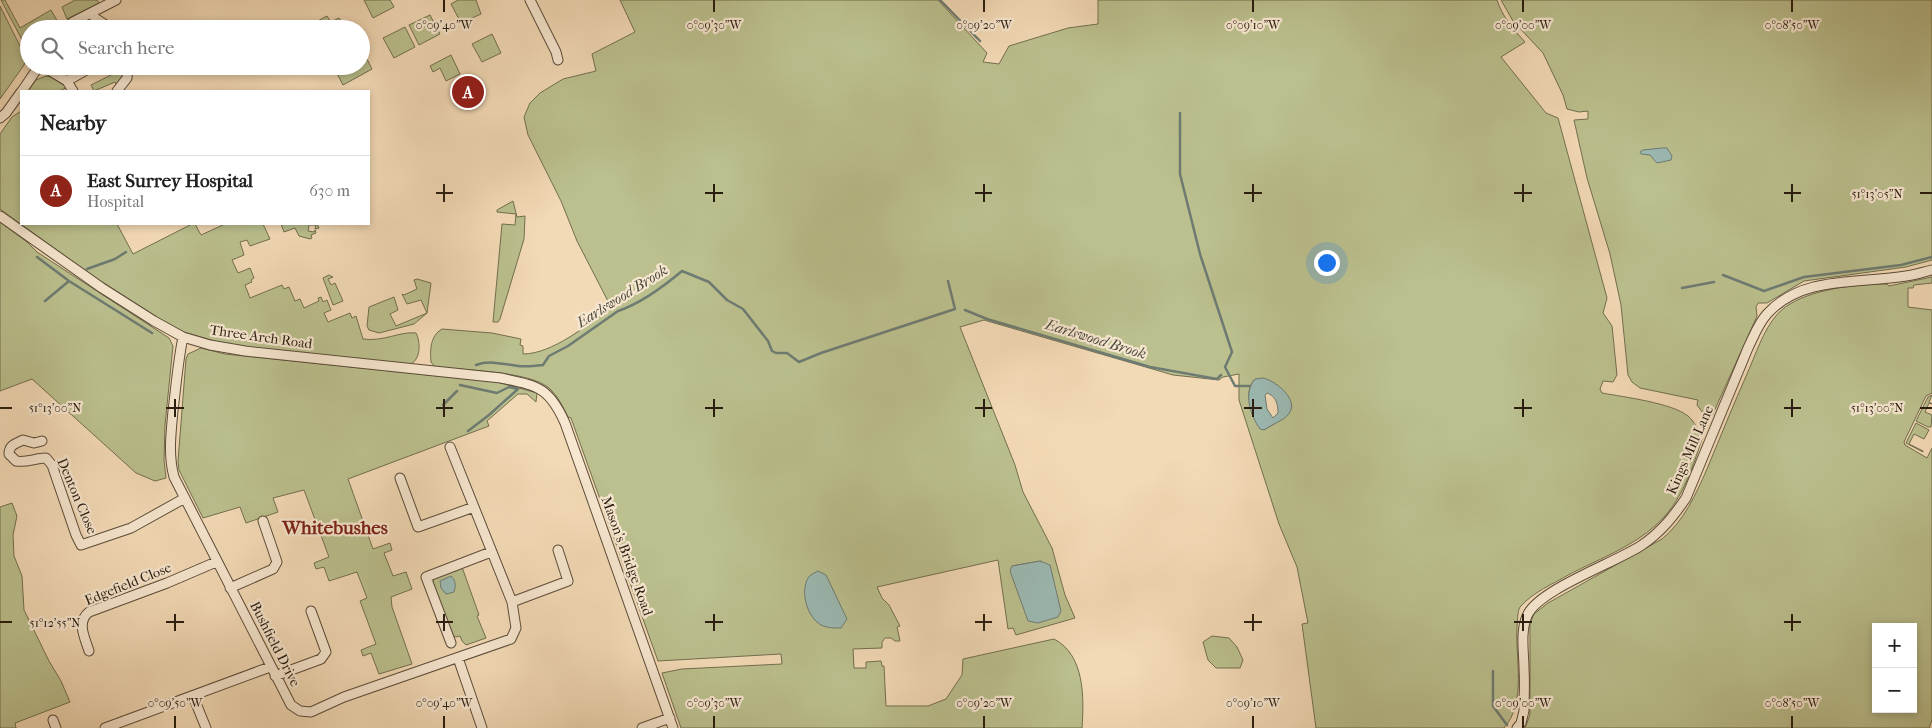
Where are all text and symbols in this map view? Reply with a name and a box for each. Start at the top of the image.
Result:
text: 0°09'40"W [416,18,474,32]
text: 0°09'30"W [687,18,742,32]
text: 0°09'20"W [956,18,1013,32]
text: 0°09'10"W [1226,18,1281,32]
text: 0°09'00"W [1495,18,1552,32]
text: 0°08'50"W [1765,18,1820,32]
search box [20,20,370,75]
icon: search [38,34,66,62]
text: Search here [78,37,174,59]
pin: A [452,73,484,111]
text: Nearby [40,111,106,135]
text: East Surrey Hospital [87,170,253,192]
text: A [51,181,61,200]
text: 630 m [309,181,350,200]
text: 51°13'05"N [1851,187,1903,201]
text: Hospital [87,192,144,211]
your location [1314,250,1340,276]
water label: Earlswood Brook [572,261,671,332]
water label: Earlswood Brook [1042,315,1149,363]
street label: Three Arch Road [209,321,314,353]
text: 51°13'00"N [29,401,81,415]
text: 51°13'00"N [1851,401,1903,415]
street label: Kings Mill Lane [1663,403,1717,497]
street label: Denton Close [53,455,101,537]
street label: Mason's Bridge Road [597,494,657,618]
district label: Whitebushes [281,517,388,539]
street label: Edgefield Close [82,559,174,609]
street label: Bushfield Drive [246,599,304,689]
text: 51°12'55"N [30,616,80,630]
map controls [1872,623,1917,713]
button: + [1872,623,1917,668]
button: − [1872,668,1917,713]
text: 0°09'50"W [148,696,204,710]
text: 0°09'40"W [416,696,474,710]
text: 0°09'30"W [687,696,742,710]
text: 0°09'20"W [956,696,1013,710]
text: 0°09'10"W [1226,696,1281,710]
text: 0°09'00"W [1495,696,1552,710]
text: 0°08'50"W [1765,696,1820,710]

